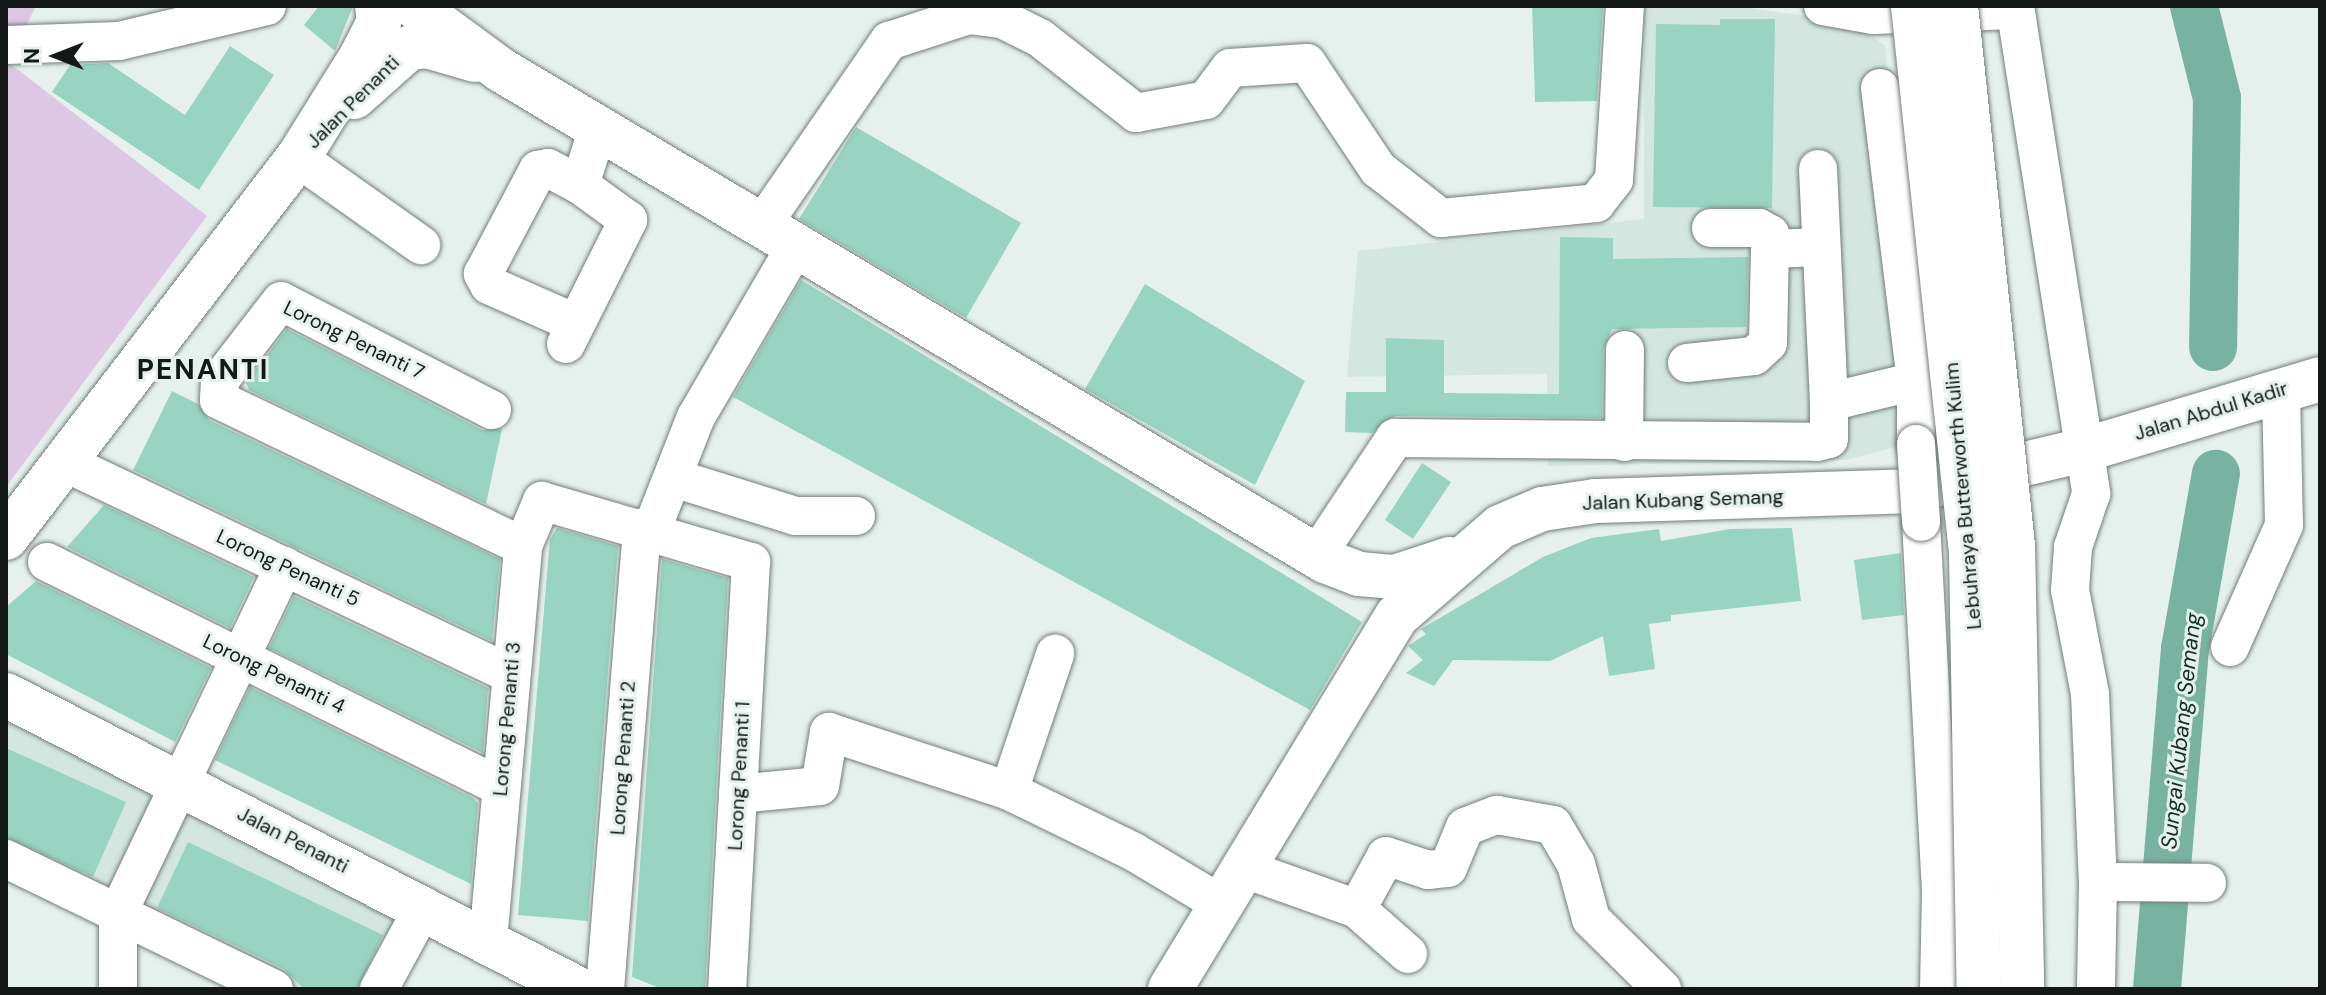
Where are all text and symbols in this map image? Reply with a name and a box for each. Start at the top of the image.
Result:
north arrow [16,16,96,96]
text: N [17,48,46,64]
street label: Jalan Penanti [301,50,405,154]
street label: Lorong Penanti 7 [280,296,428,384]
district label: PENANTI [137,353,269,387]
street label: Lebuhraya Butterworth Kulim [1939,361,1987,631]
street label: Jalan Abdul Kadir [2131,376,2291,446]
street label: Jalan Kubang Semang [1582,484,1784,516]
street label: Lorong Penanti 5 [213,524,363,612]
water label: Sungai Kubang Semang [2155,612,2207,850]
street label: Lorong Penanti 4 [199,629,349,719]
street label: Lorong Penanti 3 [488,641,526,797]
street label: Lorong Penanti 2 [606,680,640,836]
street label: Lorong Penanti 1 [723,701,755,851]
street label: Jalan Penanti [233,802,353,878]

